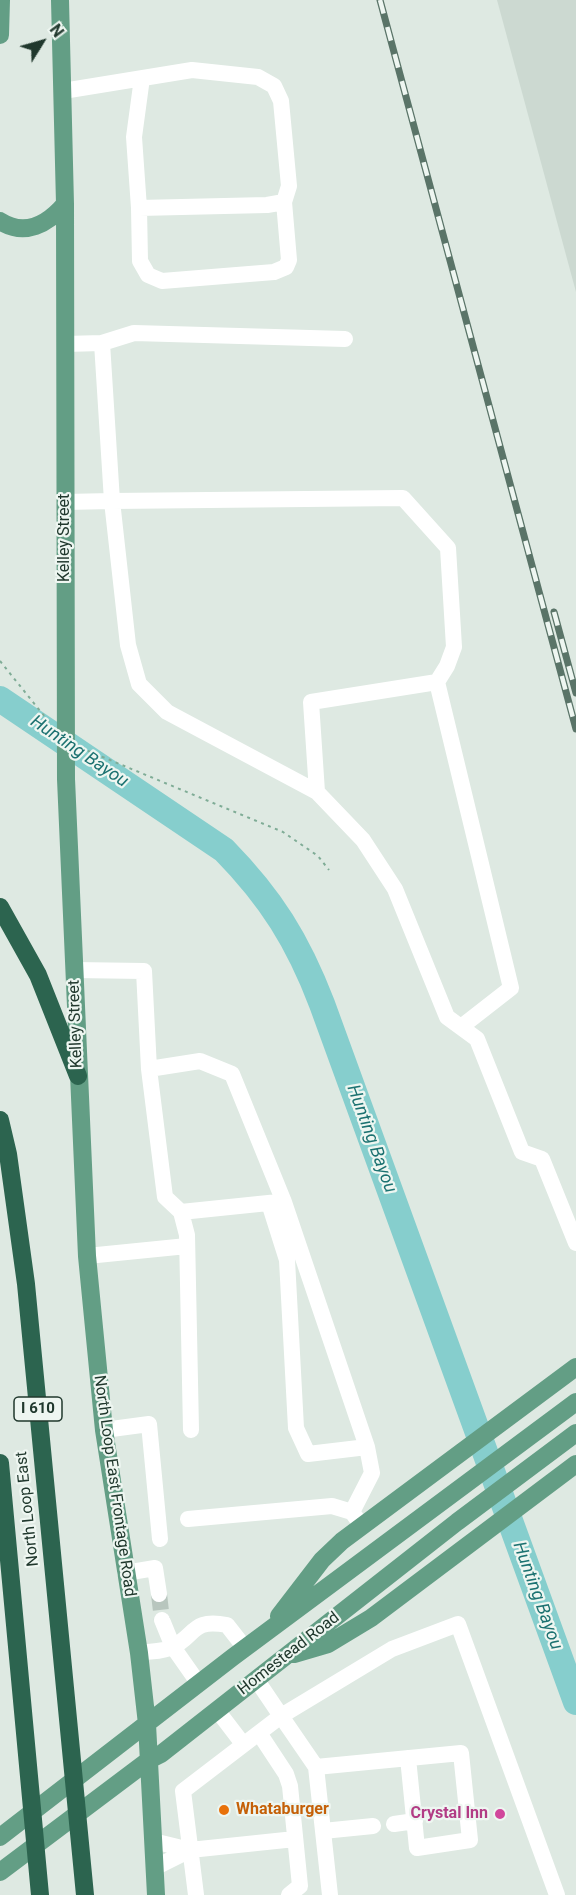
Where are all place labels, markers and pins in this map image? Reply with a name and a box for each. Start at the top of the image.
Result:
place label: Whataburger [236,1800,329,1820]
marker: Whataburger [217,1803,231,1817]
place label: Crystal Inn [410,1804,488,1824]
marker: Crystal Inn [493,1807,507,1821]

